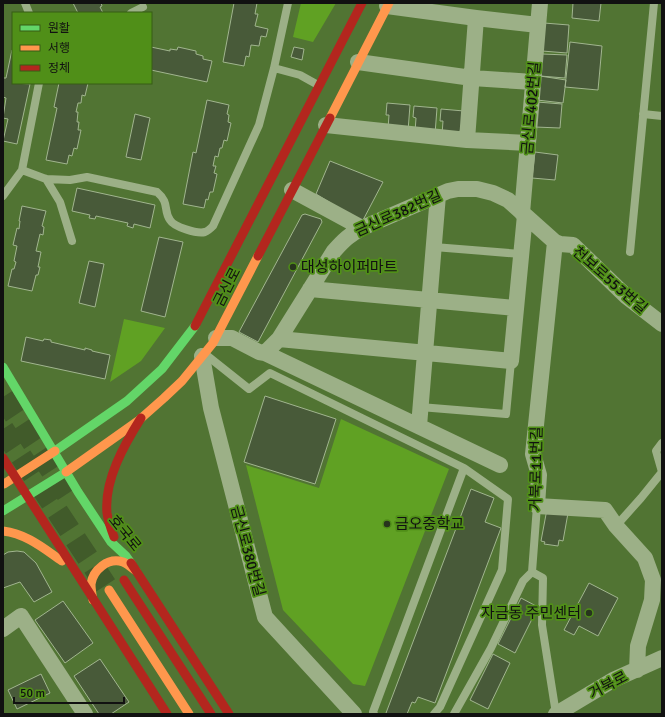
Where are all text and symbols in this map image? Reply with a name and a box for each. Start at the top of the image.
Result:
legend [12,12,152,84]
text: 원활 [48,21,70,36]
text: 서행 [48,41,70,56]
text: 정체 [48,61,70,76]
street label: 금신로402번길 [518,61,544,155]
street label: 금신로382번길 [352,186,444,240]
street label: 천보로553번길 [569,243,651,317]
place label: 대성하이퍼마트 [301,258,398,276]
marker: 대성하이퍼마트 [288,262,298,272]
street label: 금신로 [210,264,244,310]
street label: 거북로11번길 [526,426,546,512]
street label: 금신로380번길 [227,504,269,598]
street label: 호국로 [105,511,145,555]
place label: 금오중학교 [395,515,464,533]
marker: 금오중학교 [382,519,392,529]
place label: 자금동 주민센터 [481,604,581,622]
marker: 자금동 주민센터 [584,608,594,618]
street label: 거북로 [585,667,631,703]
scale bar [14,679,124,705]
text: 50 m [20,686,45,701]

